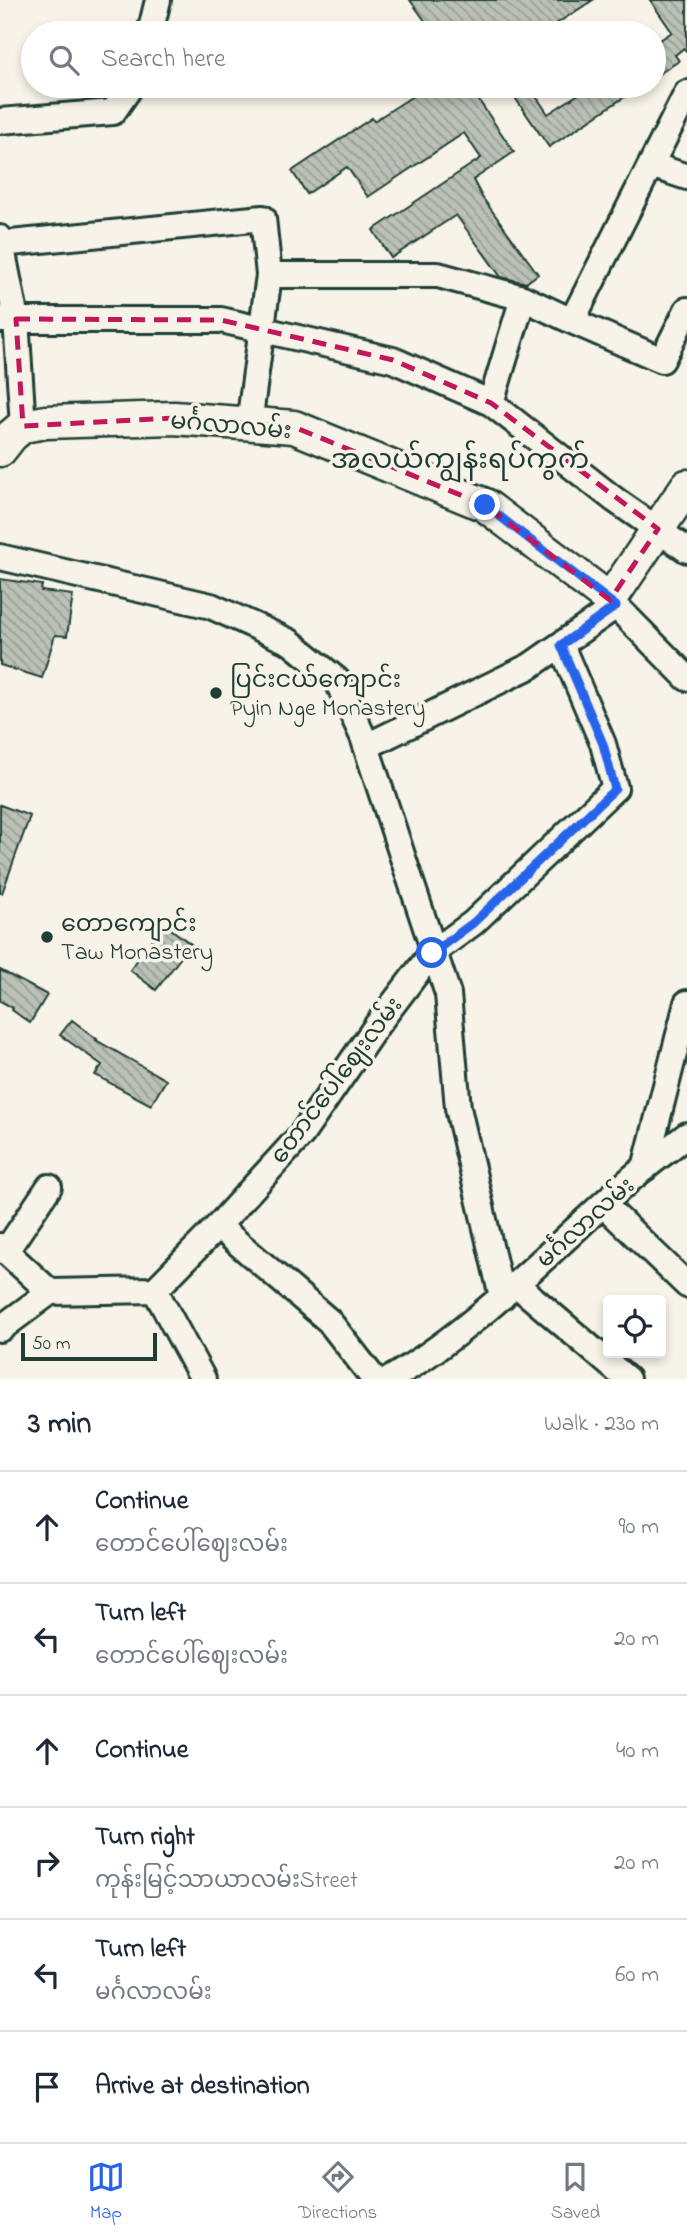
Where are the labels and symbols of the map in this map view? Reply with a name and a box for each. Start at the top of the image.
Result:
street label: မင်္ဂလာလမ်း [169,404,293,450]
district label: အလယ်ကျွန်းရပ်ကွက် [331,440,589,483]
route end [469,489,500,520]
place label: ပြင်းငယ်ကျောင်း Pyin Nge Monastery [230,663,425,728]
marker: ပြင်းငယ်ကျောင်း Pyin Nge Monastery [208,685,224,701]
place label: တောကျောင်း Taw Monastery [61,907,213,972]
marker: တောကျောင်း Taw Monastery [39,929,55,945]
route start [416,937,447,968]
street label: တောင်ပေါ်ဈေးလမ်း [263,990,413,1172]
street label: မင်္ဂလာလမ်း [529,1169,644,1278]
scale bar [21,1330,158,1362]

